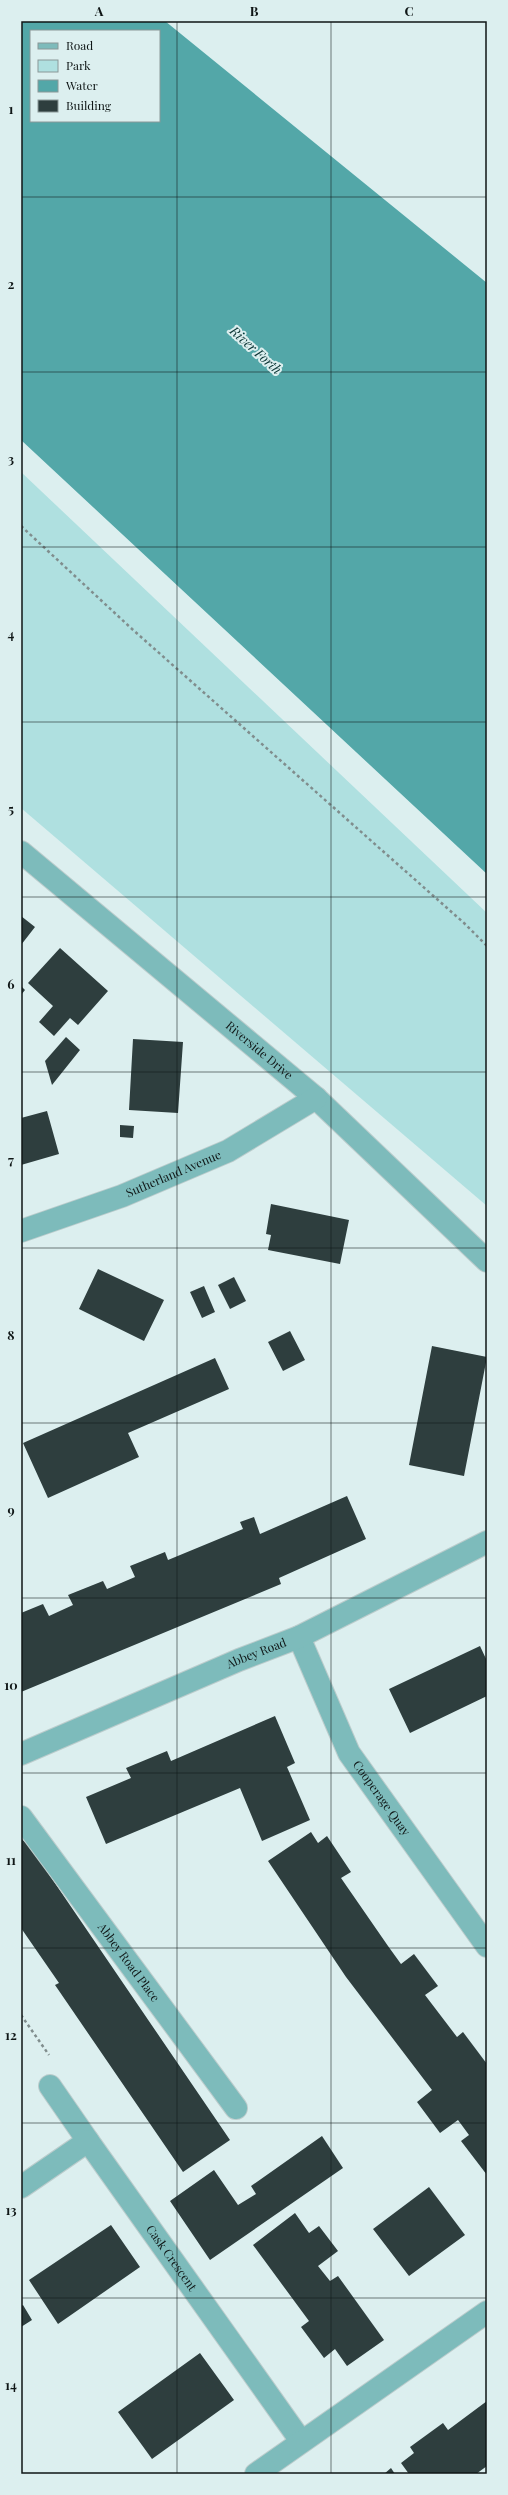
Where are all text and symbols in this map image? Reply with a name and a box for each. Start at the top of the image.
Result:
text: A [94,2,104,19]
text: B [250,2,259,19]
text: C [404,2,414,19]
legend [30,30,160,122]
text: Road [66,37,93,53]
text: Park [66,57,91,73]
text: Water [65,77,99,93]
text: Building [66,97,112,113]
text: 1 [9,100,14,117]
text: 2 [8,275,15,292]
water label: River Forth [226,321,286,377]
text: 3 [8,450,14,467]
text: 4 [8,625,15,642]
text: 5 [8,800,14,817]
text: 6 [7,975,15,992]
street label: Riverside Drive [223,1017,297,1082]
street label: Sutherland Avenue [123,1146,223,1200]
text: 7 [8,1151,14,1168]
text: 8 [7,1326,15,1343]
text: 9 [7,1501,15,1518]
street label: Abbey Road [223,1634,288,1672]
text: 10 [4,1676,18,1693]
street label: Cooperage Quay [350,1757,415,1839]
text: 11 [6,1851,16,1868]
street label: Abbey Road Place [94,1918,164,2005]
text: 12 [5,2026,17,2043]
text: 13 [5,2201,17,2218]
street label: Cask Crescent [143,2221,201,2294]
text: 14 [5,2376,17,2393]

